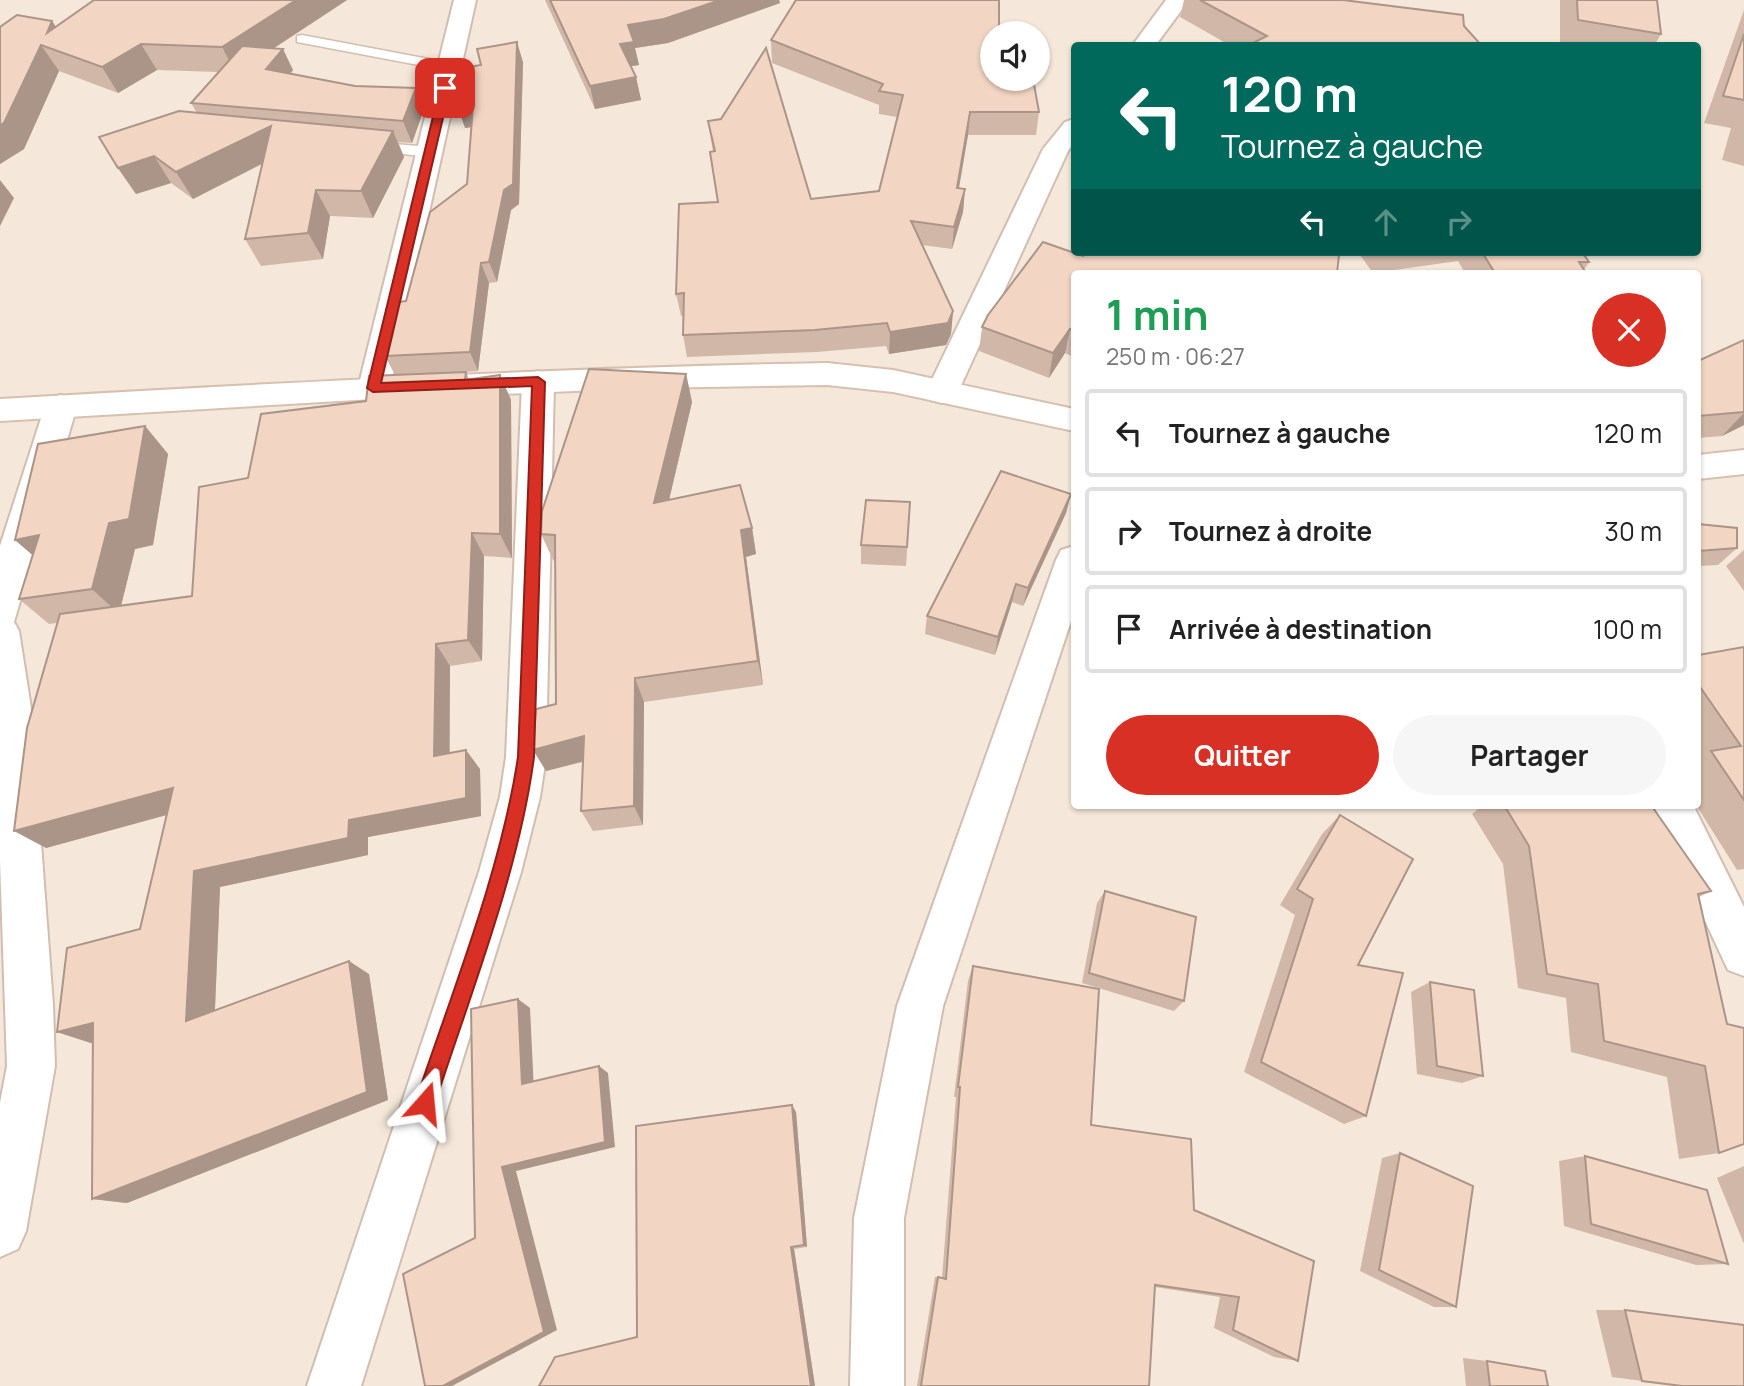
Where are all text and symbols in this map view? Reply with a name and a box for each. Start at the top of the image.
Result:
map controls [980,21,1050,91]
button: sound [980,21,1050,91]
pin [415,58,475,118]
text: 120 m [1221,60,1358,127]
icon: arrive [426,69,464,107]
icon: left [1106,70,1197,161]
text: Tournez à gauche [1221,124,1483,168]
icon: left [1294,203,1332,241]
icon: ahead [1367,203,1405,241]
icon: right [1440,203,1478,241]
text: 1 min [1106,285,1209,343]
button: close [1592,293,1666,367]
text: 250 m · 06:27 [1106,340,1245,372]
icon: left [1110,414,1148,452]
text: Tournez à gauche [1169,415,1390,451]
text: 120 m [1594,415,1662,451]
icon: right [1110,512,1148,550]
text: Tournez à droite [1169,513,1372,549]
text: 30 m [1605,513,1662,549]
icon: arrive [1110,610,1148,648]
text: Arrivée à destination [1169,611,1432,647]
text: 100 m [1593,611,1662,647]
button: Quitter [1106,715,1379,795]
button: Partager [1393,715,1666,795]
position arrow [388,1066,462,1140]

